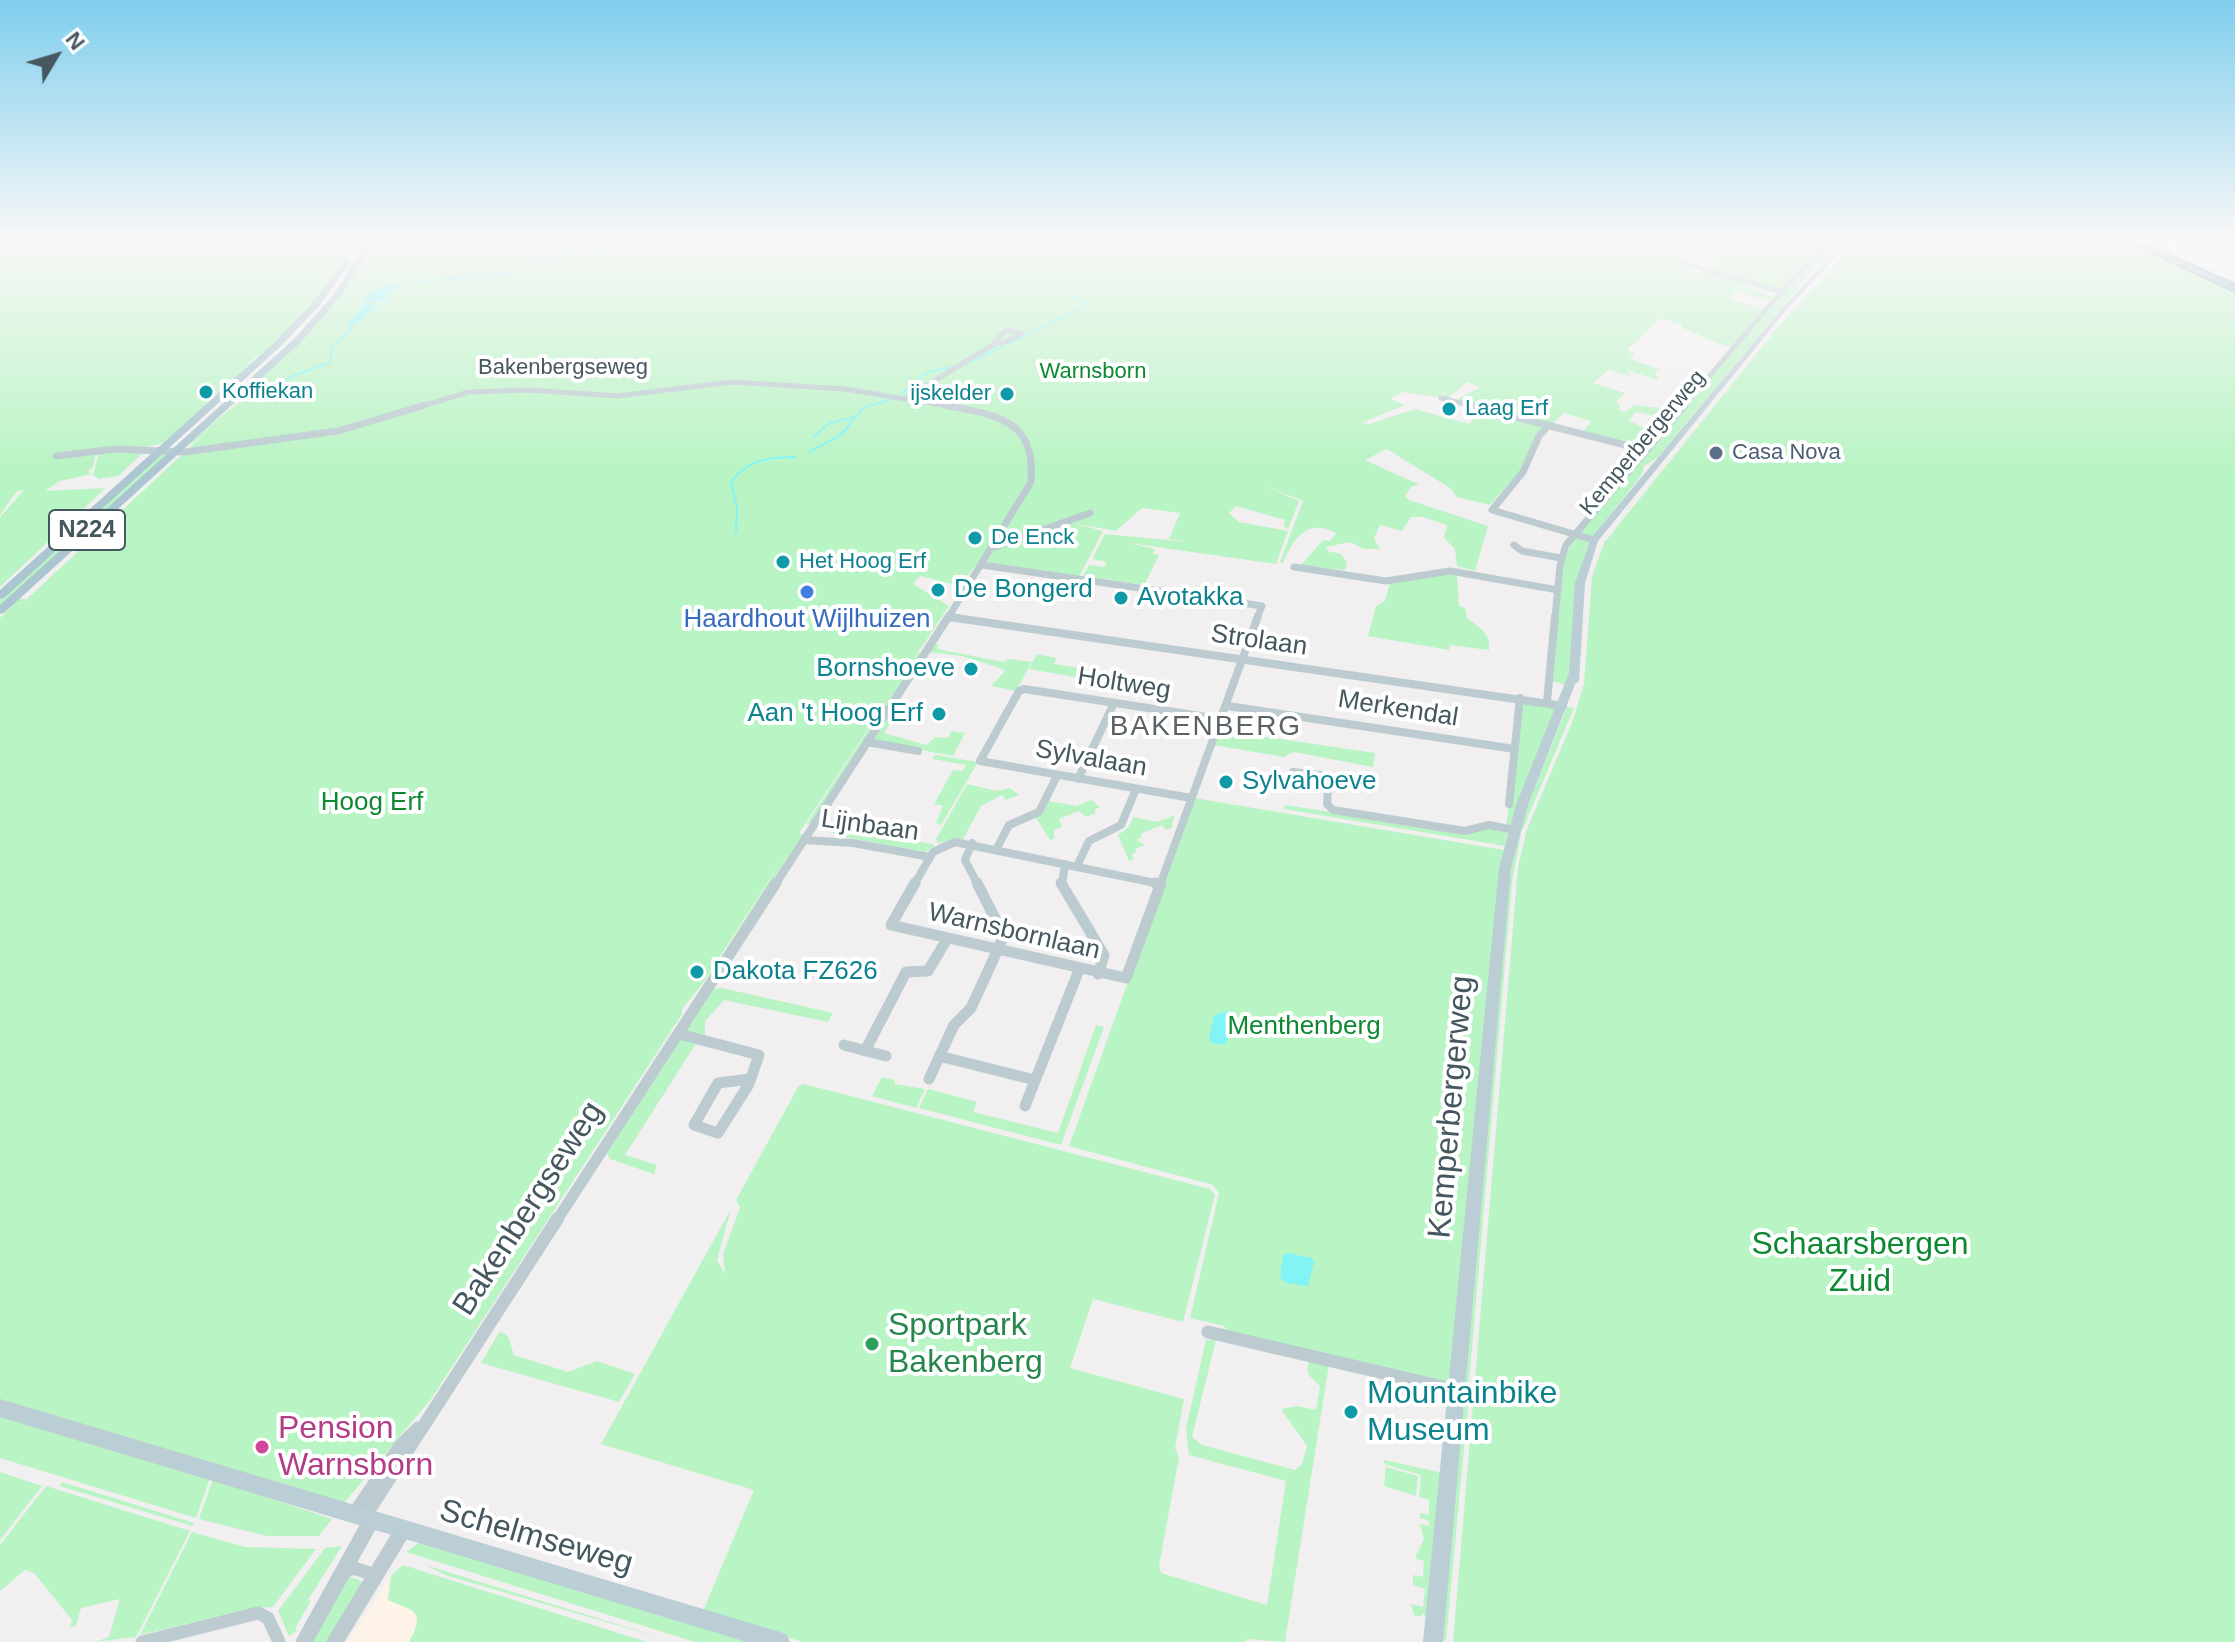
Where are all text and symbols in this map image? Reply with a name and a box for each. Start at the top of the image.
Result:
north arrow [16,16,96,96]
text: N [61,27,90,55]
street label: Bakenbergseweg [478,355,648,381]
park label: Warnsborn [1040,359,1146,385]
street label: Kemperbergerweg [1575,365,1711,521]
place label: Koffiekan [222,379,313,405]
place label: ijskelder [910,381,991,407]
marker: Koffiekan [197,383,215,401]
marker: ijskelder [998,385,1016,403]
place label: Laag Erf [1465,396,1548,422]
marker: Laag Erf [1440,400,1458,418]
place label: Casa Nova [1732,440,1841,466]
marker: Casa Nova [1707,444,1725,462]
road number: N224 [49,510,125,550]
place label: De Enck [991,525,1074,551]
marker: De Enck [966,529,984,547]
place label: Het Hoog Erf [799,549,926,575]
marker: Het Hoog Erf [774,553,792,571]
place label: De Bongerd [954,574,1093,606]
marker: De Bongerd [929,581,947,599]
place label: Avotakka [1137,582,1243,614]
marker: Haardhout Wijlhuizen [798,583,816,601]
marker: Avotakka [1112,589,1130,607]
place label: Haardhout Wijlhuizen [683,604,931,636]
street label: Strolaan [1209,619,1309,663]
place label: Bornshoeve [816,653,955,685]
marker: Bornshoeve [962,660,980,678]
street label: Holtweg [1075,661,1173,707]
street label: Merkendal [1336,684,1460,734]
place label: Aan 't Hoog Erf [748,698,923,730]
marker: Aan 't Hoog Erf [930,705,948,723]
district label: BAKENBERG [1110,710,1302,744]
street label: Sylvalaan [1033,734,1149,784]
place label: Sylvahoeve [1242,766,1376,798]
marker: Sylvahoeve [1217,773,1235,791]
park label: Hoog Erf [321,787,423,819]
street label: Lijnbaan [819,804,921,848]
street label: Warnsbornlaan [925,897,1103,967]
place label: Dakota FZ626 [713,956,878,988]
marker: Dakota FZ626 [688,963,706,981]
street label: Kemperbergerweg [1421,974,1483,1240]
park label: Menthenberg [1227,1011,1381,1043]
street label: Bakenbergseweg [446,1095,612,1323]
park label: Schaarsbergen Zuid [1751,1226,1969,1301]
place label: Sportpark Bakenberg [888,1307,1043,1382]
marker: Sportpark Bakenberg [863,1335,881,1353]
place label: Mountainbike Museum [1367,1375,1557,1450]
marker: Mountainbike Museum [1342,1403,1360,1421]
place label: Pension Warnsborn [278,1410,433,1485]
marker: Pension Warnsborn [253,1438,271,1456]
street label: Schelmseweg [435,1492,637,1584]

